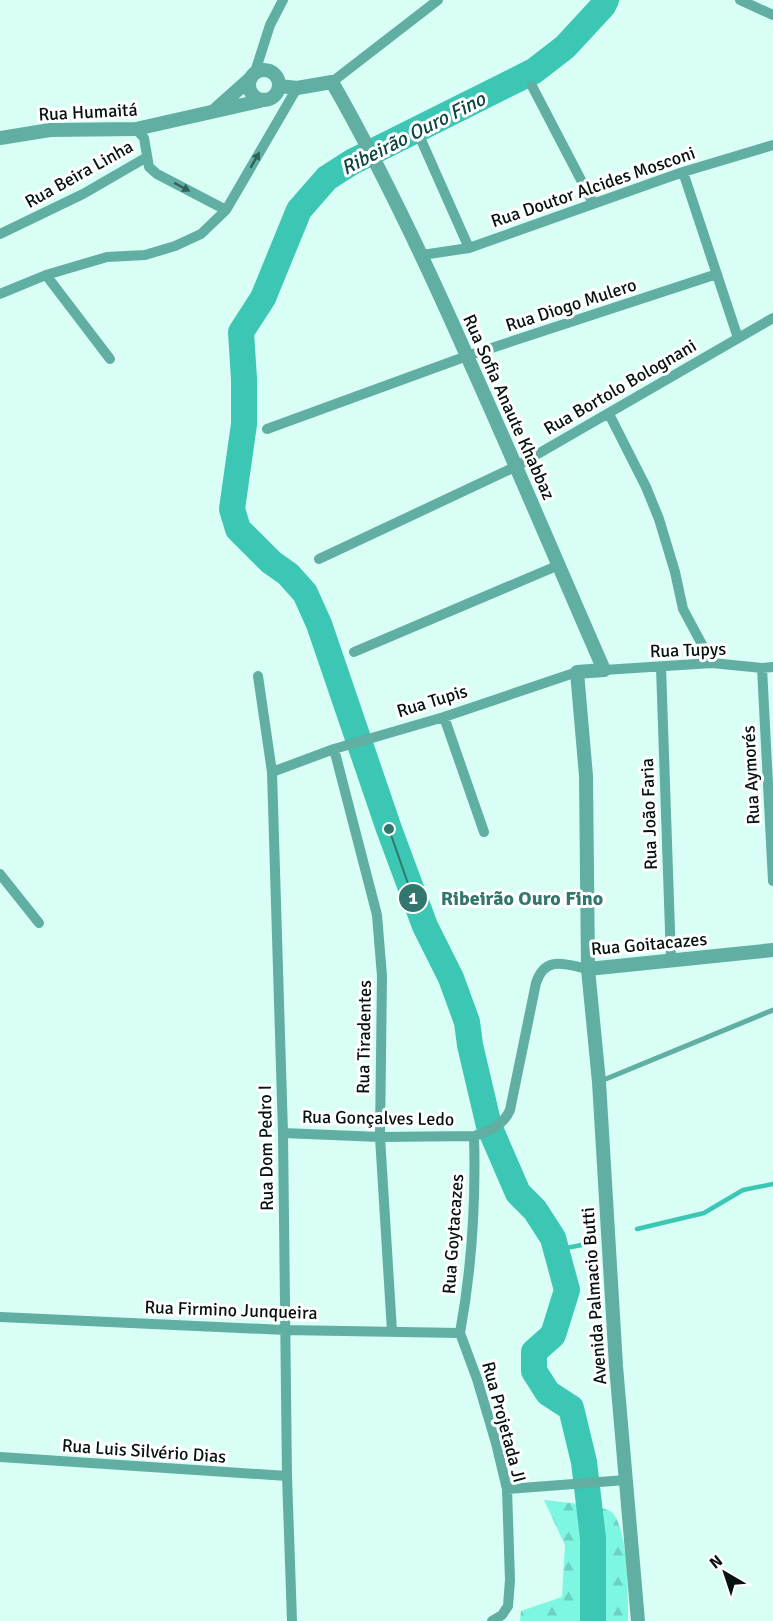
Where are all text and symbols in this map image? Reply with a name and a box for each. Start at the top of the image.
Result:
water label: Ribeirão Ouro Fino [337,86,491,181]
street label: Rua Humaitá [38,98,138,126]
street label: Rua Beira Linha [21,135,137,213]
street label: Rua Doutor Alcides Mosconi [488,142,698,232]
one-way arrow [250,151,260,168]
one-way arrow [173,182,191,192]
street label: Rua Diogo Mulero [503,273,639,337]
street label: Rua Sofia Anaute Khabbaz [458,311,560,503]
street label: Rua Bortolo Bolognani [540,334,700,440]
street label: Rua Tupys [649,638,727,662]
street label: Rua Tupis [394,680,470,722]
street label: Rua Aymorés [737,725,765,825]
street label: Rua João Faria [636,758,662,870]
callout: Ribeirão Ouro Fino [398,879,615,917]
text: Ribeirão Ouro Fino [441,886,603,911]
text: 1 [408,887,418,909]
street label: Rua Goitacazes [590,928,708,960]
street label: Rua Tiradentes [352,980,376,1094]
street label: Rua Dom Pedro I [254,1085,278,1211]
street label: Rua Gonçalves Ledo [302,1106,454,1130]
street label: Rua Goytacazes [438,1173,468,1295]
street label: Avenida Palmacio Butti [577,1207,611,1385]
street label: Rua Firmino Junqueira [144,1296,318,1324]
street label: Rua Projetada JI [477,1359,531,1485]
street label: Rua Luis Silvério Dias [61,1434,227,1468]
north arrow [695,1543,755,1603]
text: N [706,1551,727,1573]

